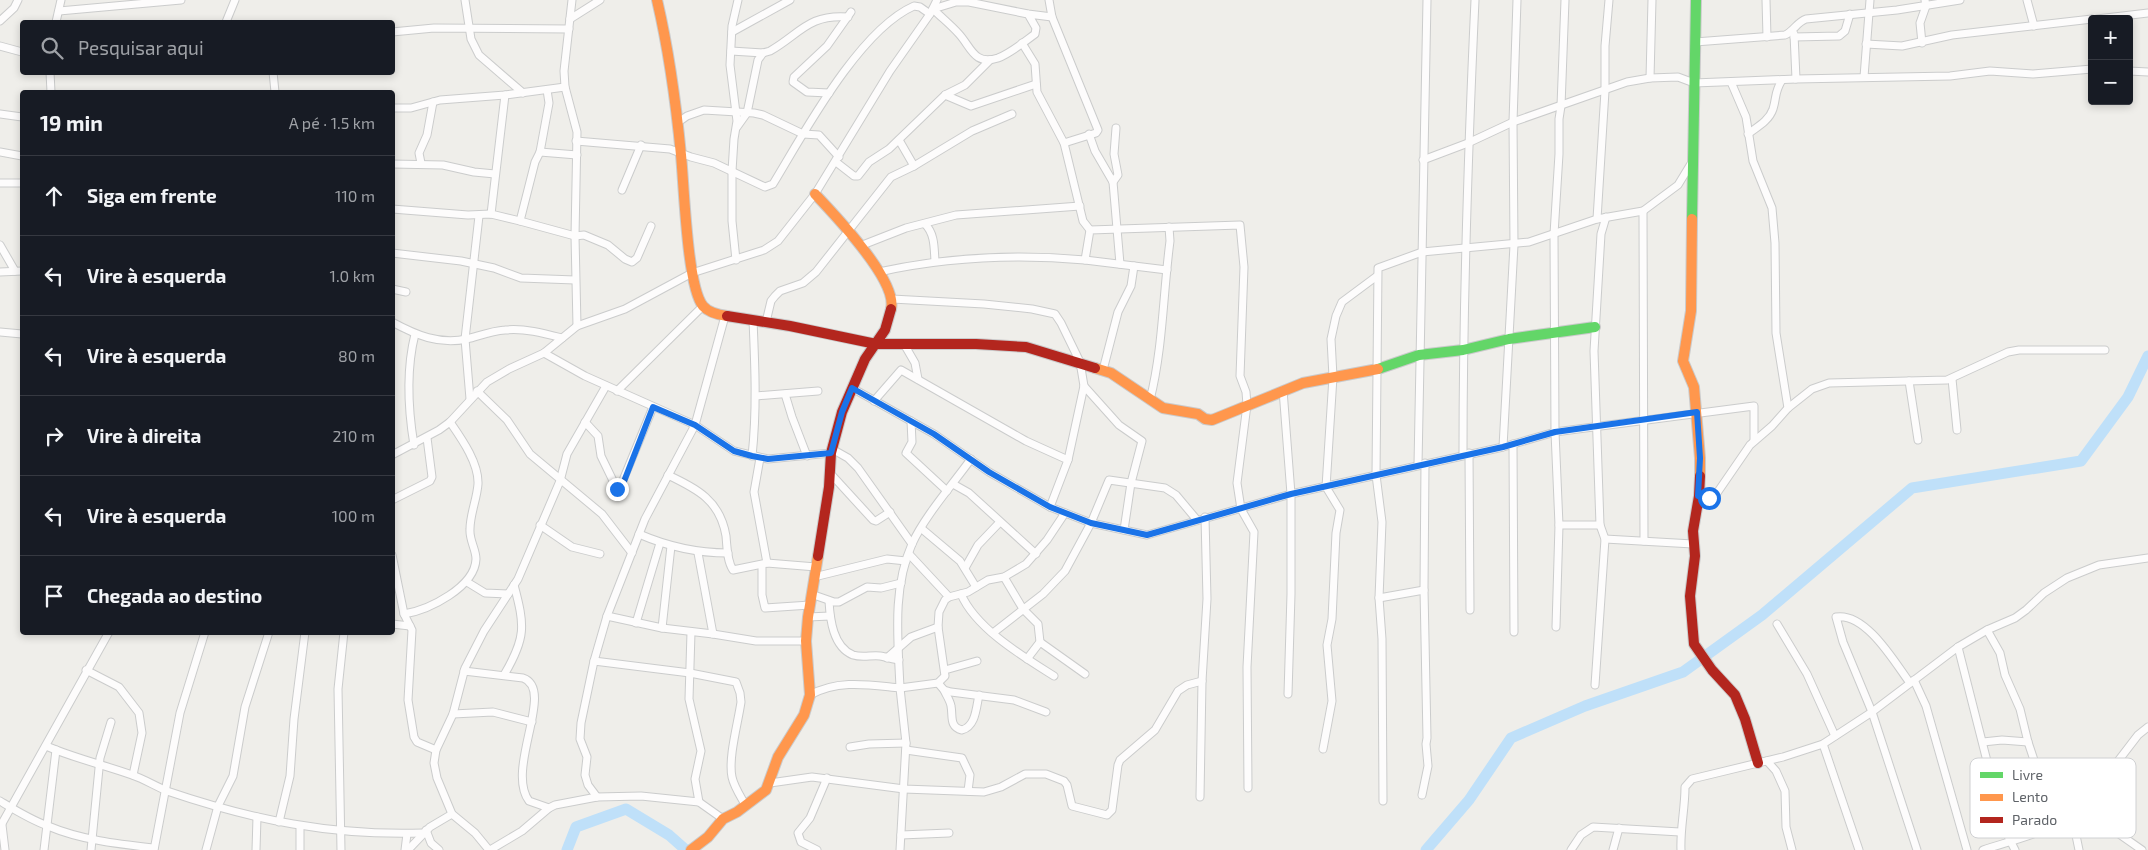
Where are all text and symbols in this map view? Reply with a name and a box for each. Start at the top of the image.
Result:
map controls [2088,15,2133,105]
button: + [2088,15,2133,60]
search box [20,20,395,75]
icon: search [38,34,66,62]
text: Pesquisar aqui [78,36,204,59]
button: − [2088,60,2133,105]
text: 19 min [40,110,103,135]
text: A pé · 1.5 km [289,113,375,132]
icon: ahead [40,182,68,210]
text: Siga em frente [87,184,217,207]
text: 110 m [335,186,375,205]
icon: left [40,262,68,290]
text: Vire à esquerda [87,264,226,287]
text: 1.0 km [330,266,375,285]
icon: left [40,342,68,370]
text: Vire à esquerda [87,344,226,367]
text: 80 m [338,346,375,365]
icon: right [40,422,68,450]
text: Vire à direita [87,424,201,447]
text: 210 m [332,426,375,445]
route end [606,478,629,501]
route start [1698,487,1721,510]
icon: left [40,502,68,530]
text: Vire à esquerda [87,504,226,527]
text: 100 m [332,506,375,525]
icon: arrive [40,582,68,610]
text: Chegada ao destino [87,584,262,607]
legend [1970,758,2136,838]
text: Livre [2012,766,2043,783]
text: Lento [2012,788,2048,805]
text: Parado [2012,811,2057,828]

